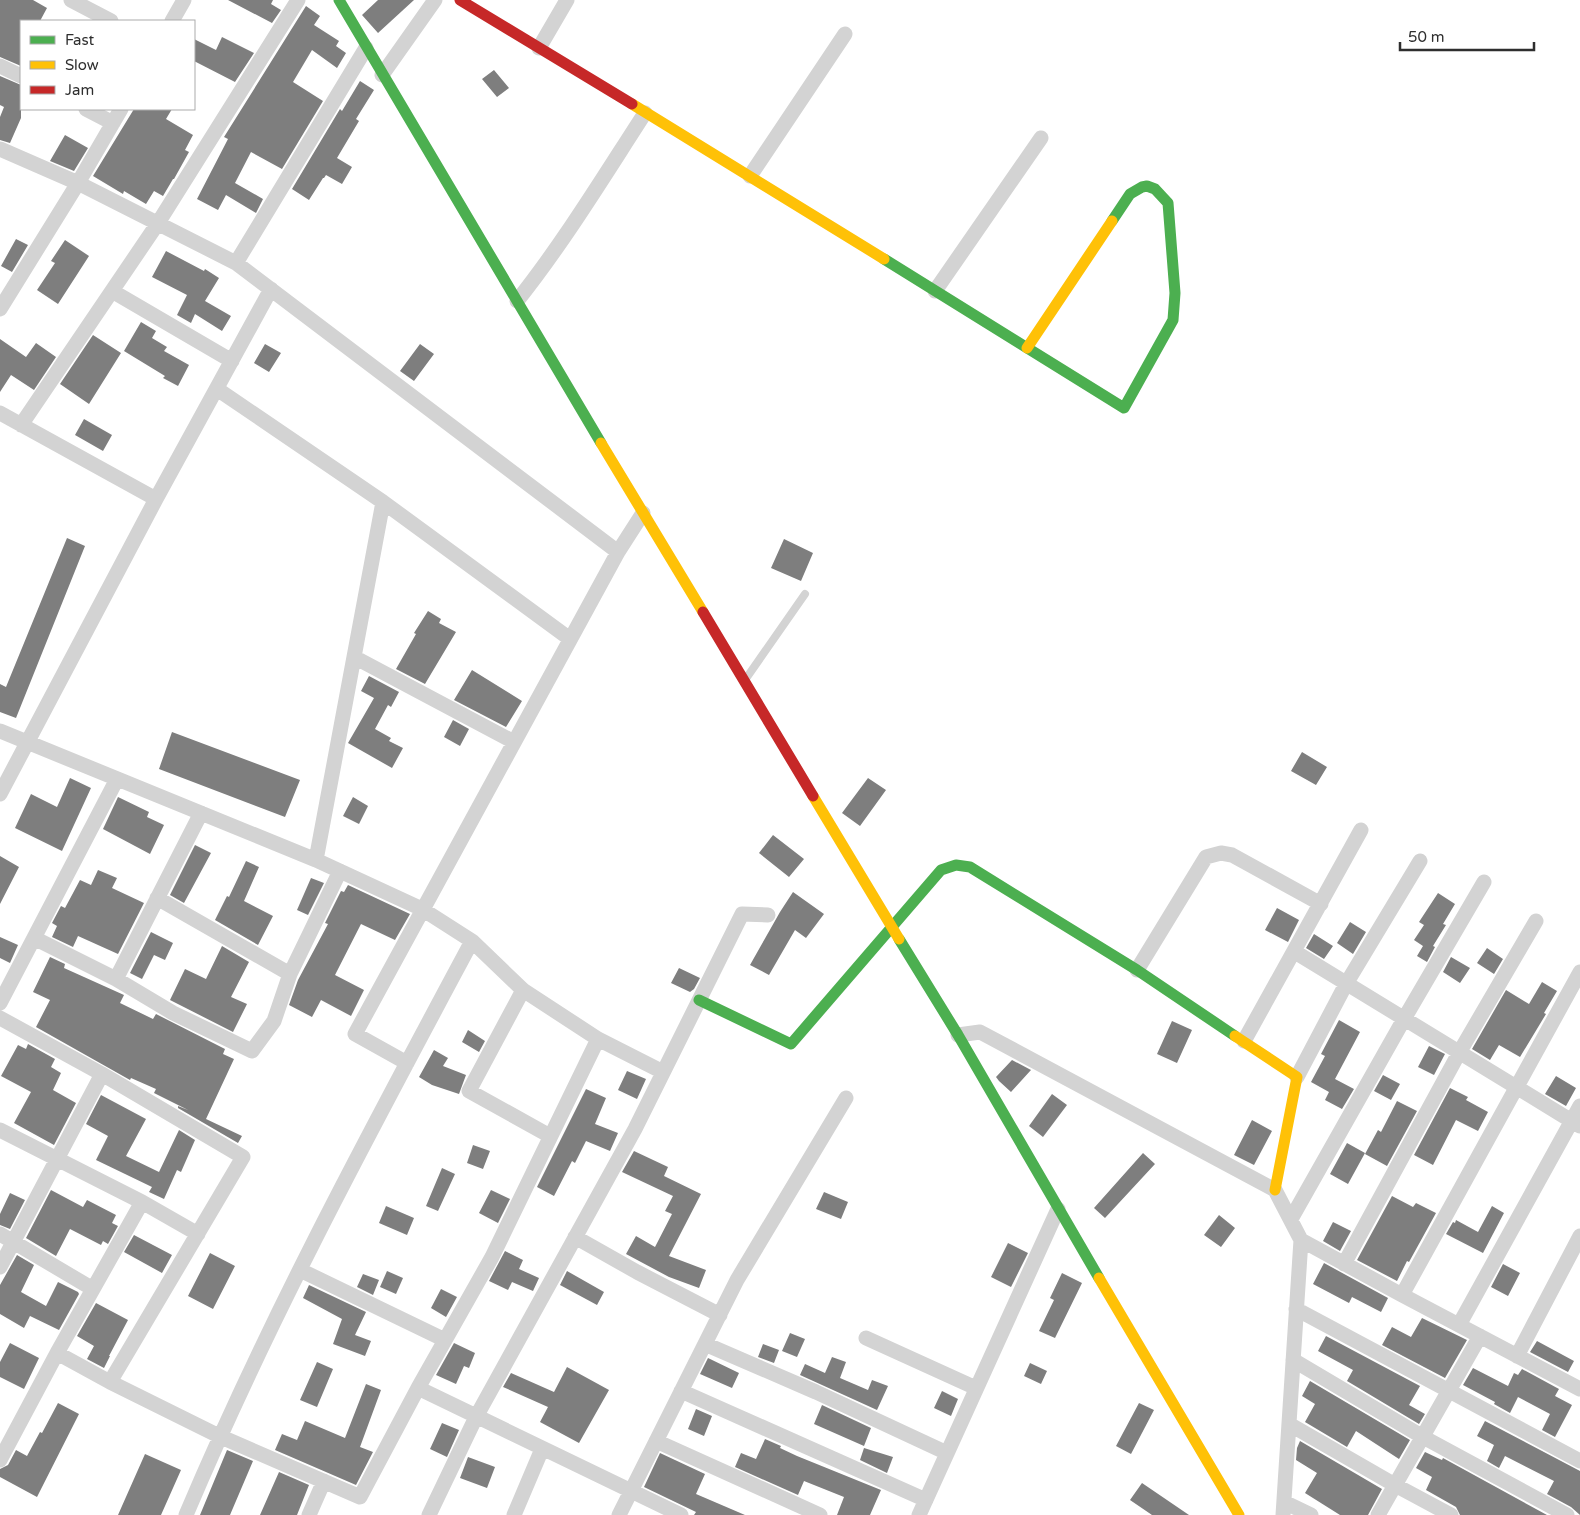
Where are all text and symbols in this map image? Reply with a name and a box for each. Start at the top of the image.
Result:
legend [20,20,195,110]
scale bar [1400,20,1534,52]
text: 50 m [1408,28,1445,46]
text: Fast [65,31,95,49]
text: Slow [65,56,99,74]
text: Jam [65,81,94,99]

